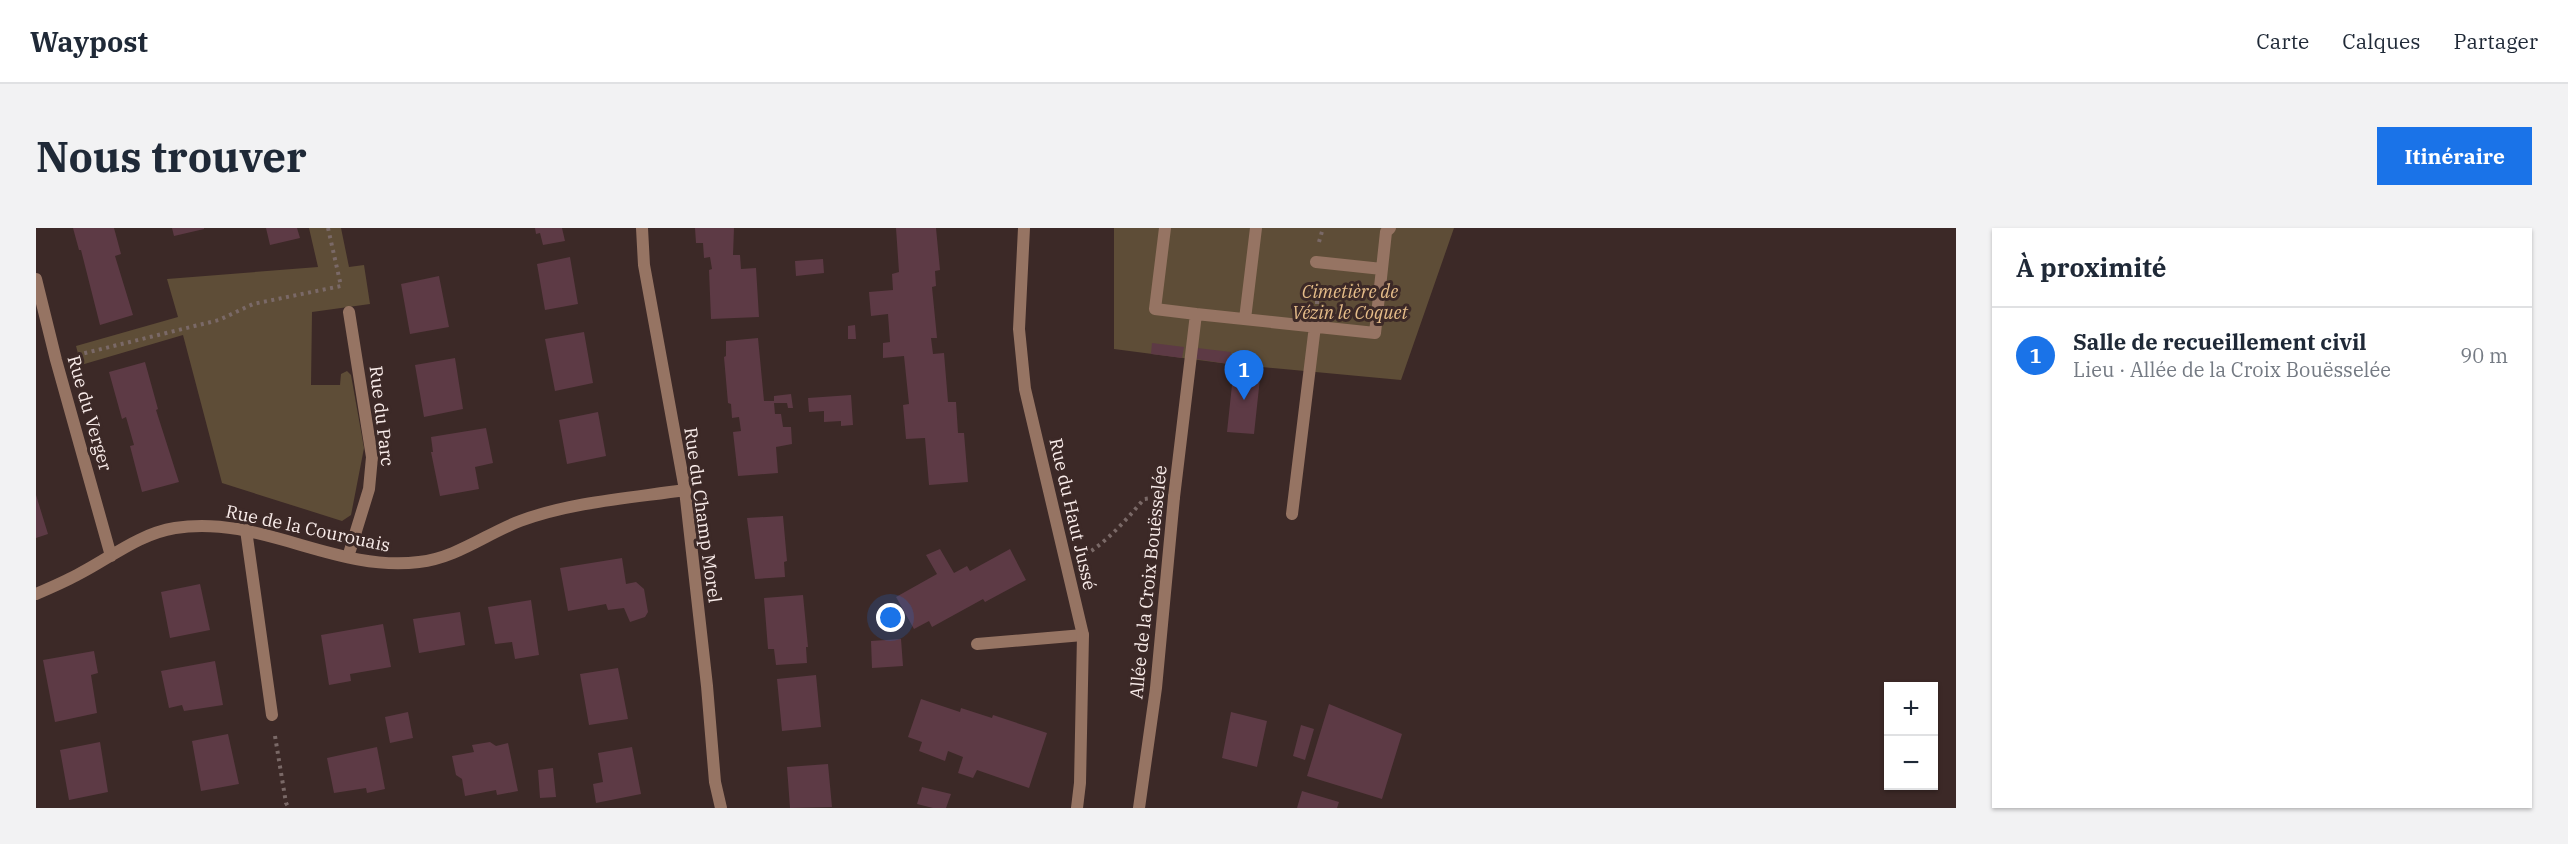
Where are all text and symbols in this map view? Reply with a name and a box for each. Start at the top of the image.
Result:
text: Waypost [30,23,148,60]
text: Carte [2256,27,2309,55]
text: Calques [2342,27,2421,55]
text: Partager [2454,27,2538,55]
button: Itinéraire [2377,127,2532,185]
text: Nous trouver [36,129,307,184]
text: À proximité [2016,250,2167,284]
park label: Cimetière de Vézin le Coquet [1292,280,1409,324]
text: Salle de recueillement civil [2073,327,2366,356]
text: 1 [2030,342,2042,369]
text: 90 m [2460,342,2508,369]
pin: 1 [1224,350,1264,400]
street label: Rue du Verger [63,353,117,473]
text: Lieu · Allée de la Croix Bouësselée [2073,356,2391,383]
street label: Rue du Parc [364,364,400,468]
street label: Rue du Champ Morel [679,426,727,604]
street label: Rue du Haut Jussé [1044,436,1102,592]
street label: Allée de la Croix Bouësselée [1124,464,1172,700]
street label: Rue de la Courouais [224,499,392,557]
your location [876,603,905,632]
map controls [1884,682,1938,790]
button: + [1884,682,1938,736]
button: − [1884,736,1938,790]

